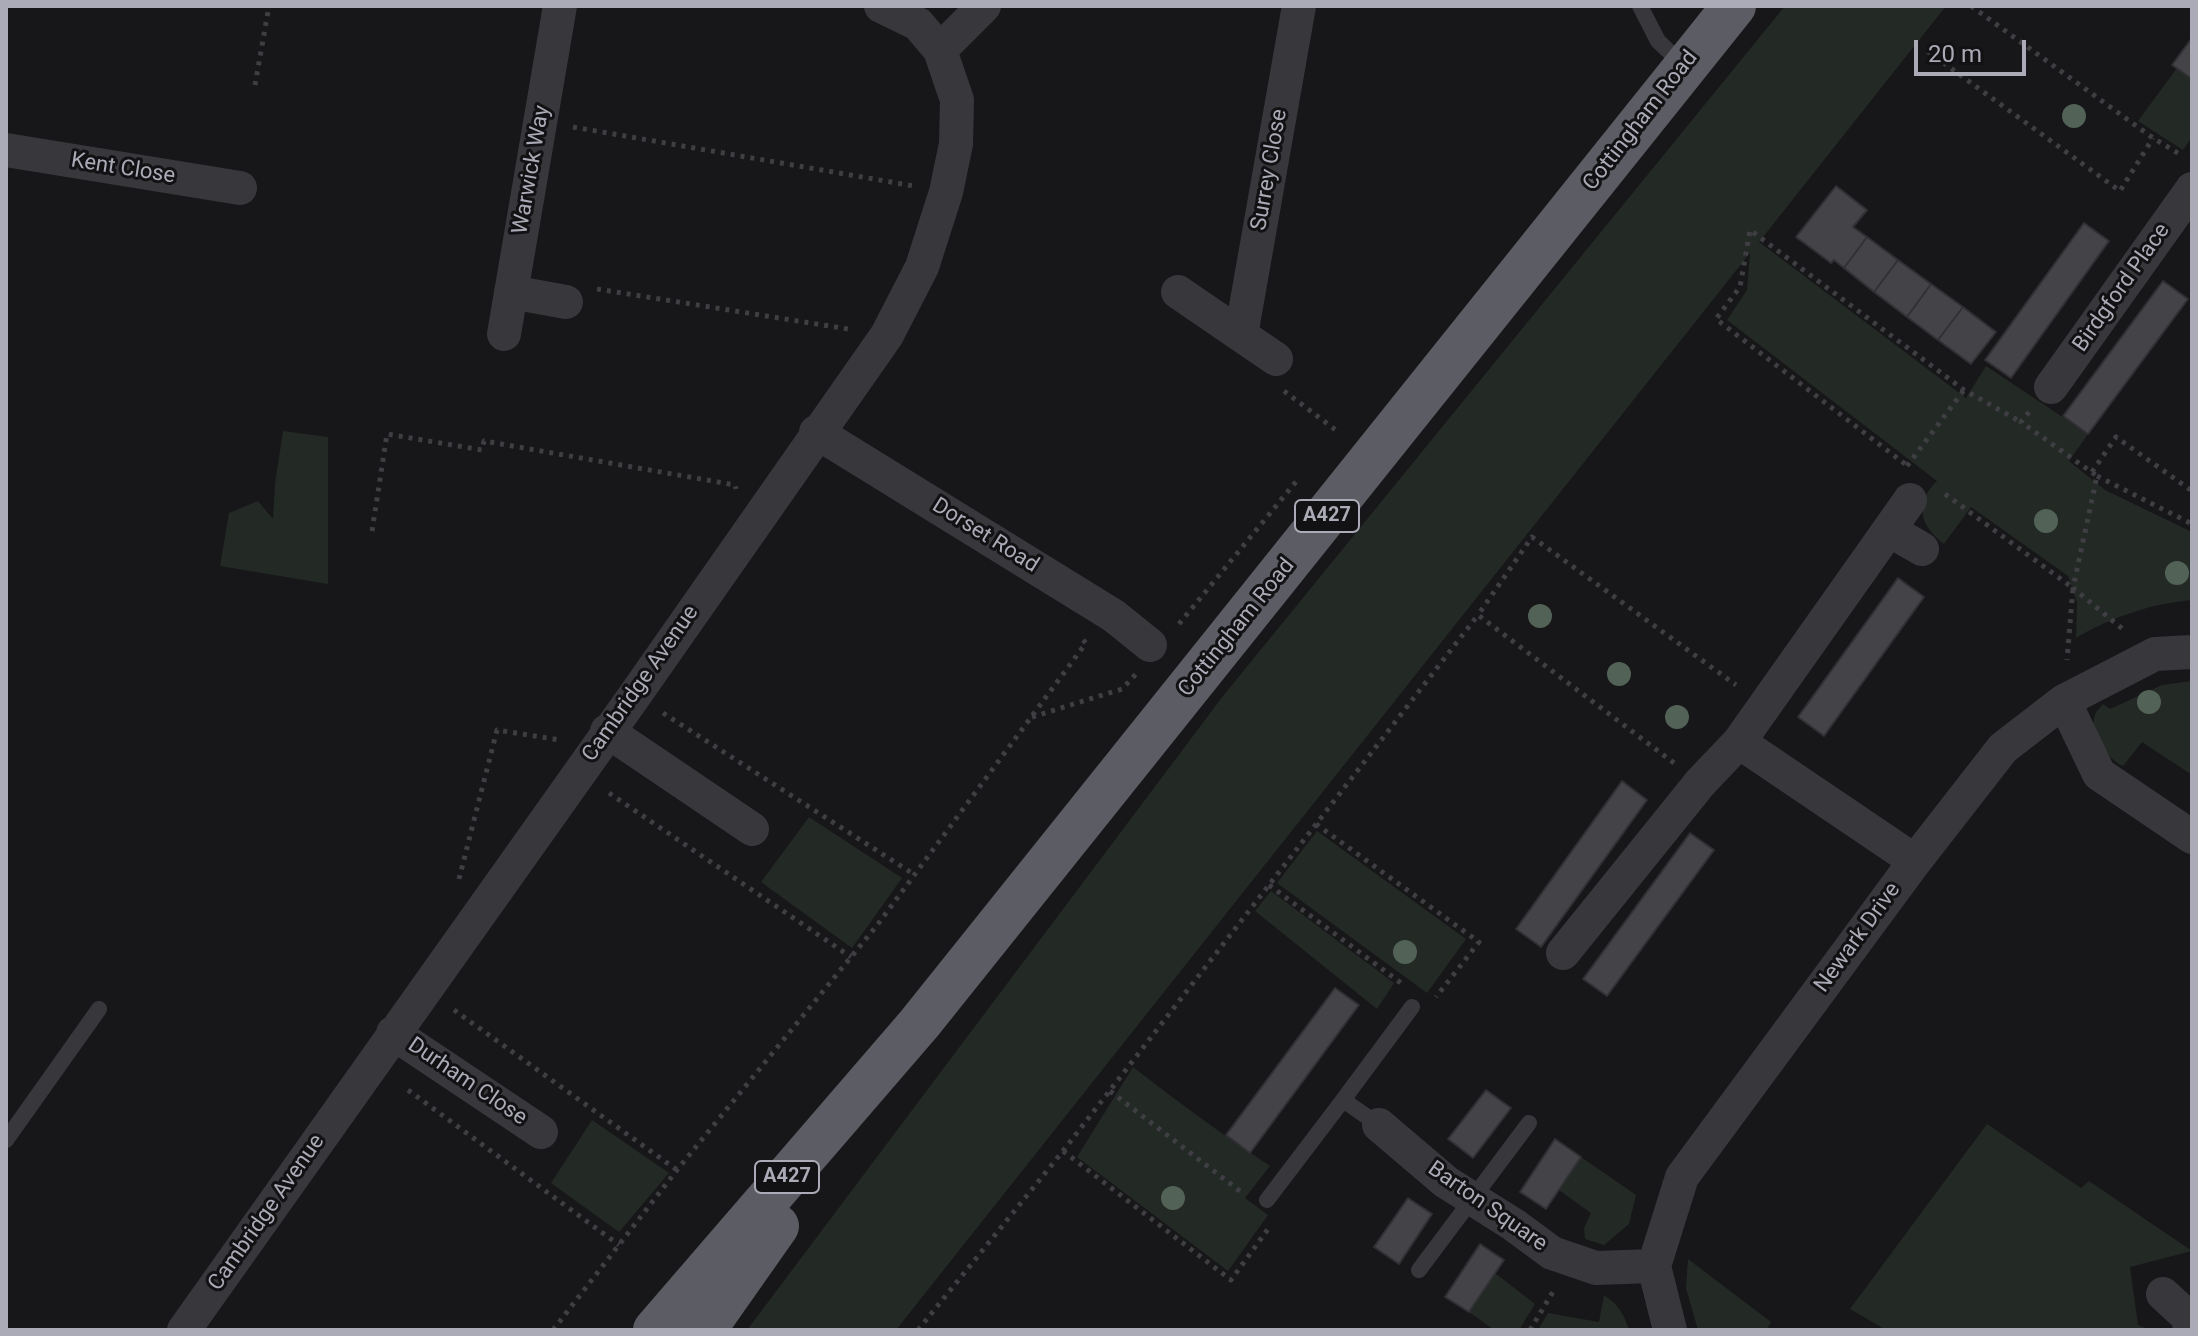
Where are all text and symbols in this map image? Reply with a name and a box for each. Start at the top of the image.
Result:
scale bar [1918,24,2030,74]
text: 20 m [1928,40,1982,68]
street label: Cottingham Road [1578,46,1704,196]
street label: Warwick Way [508,104,556,236]
street label: Surrey Close [1246,107,1294,233]
street label: Kent Close [69,148,177,190]
street label: Birdgford Place [2068,219,2176,357]
street label: Dorset Road [927,493,1043,579]
road number: A427 [1295,500,1359,532]
street label: Cottingham Road [1173,553,1301,703]
street label: Cambridge Avenue [577,601,705,767]
street label: Newark Drive [1809,878,1907,998]
street label: Durham Close [402,1032,532,1132]
street label: Cambridge Avenue [203,1130,331,1296]
street label: Barton Square [1422,1156,1552,1258]
road number: A427 [755,1161,819,1193]

